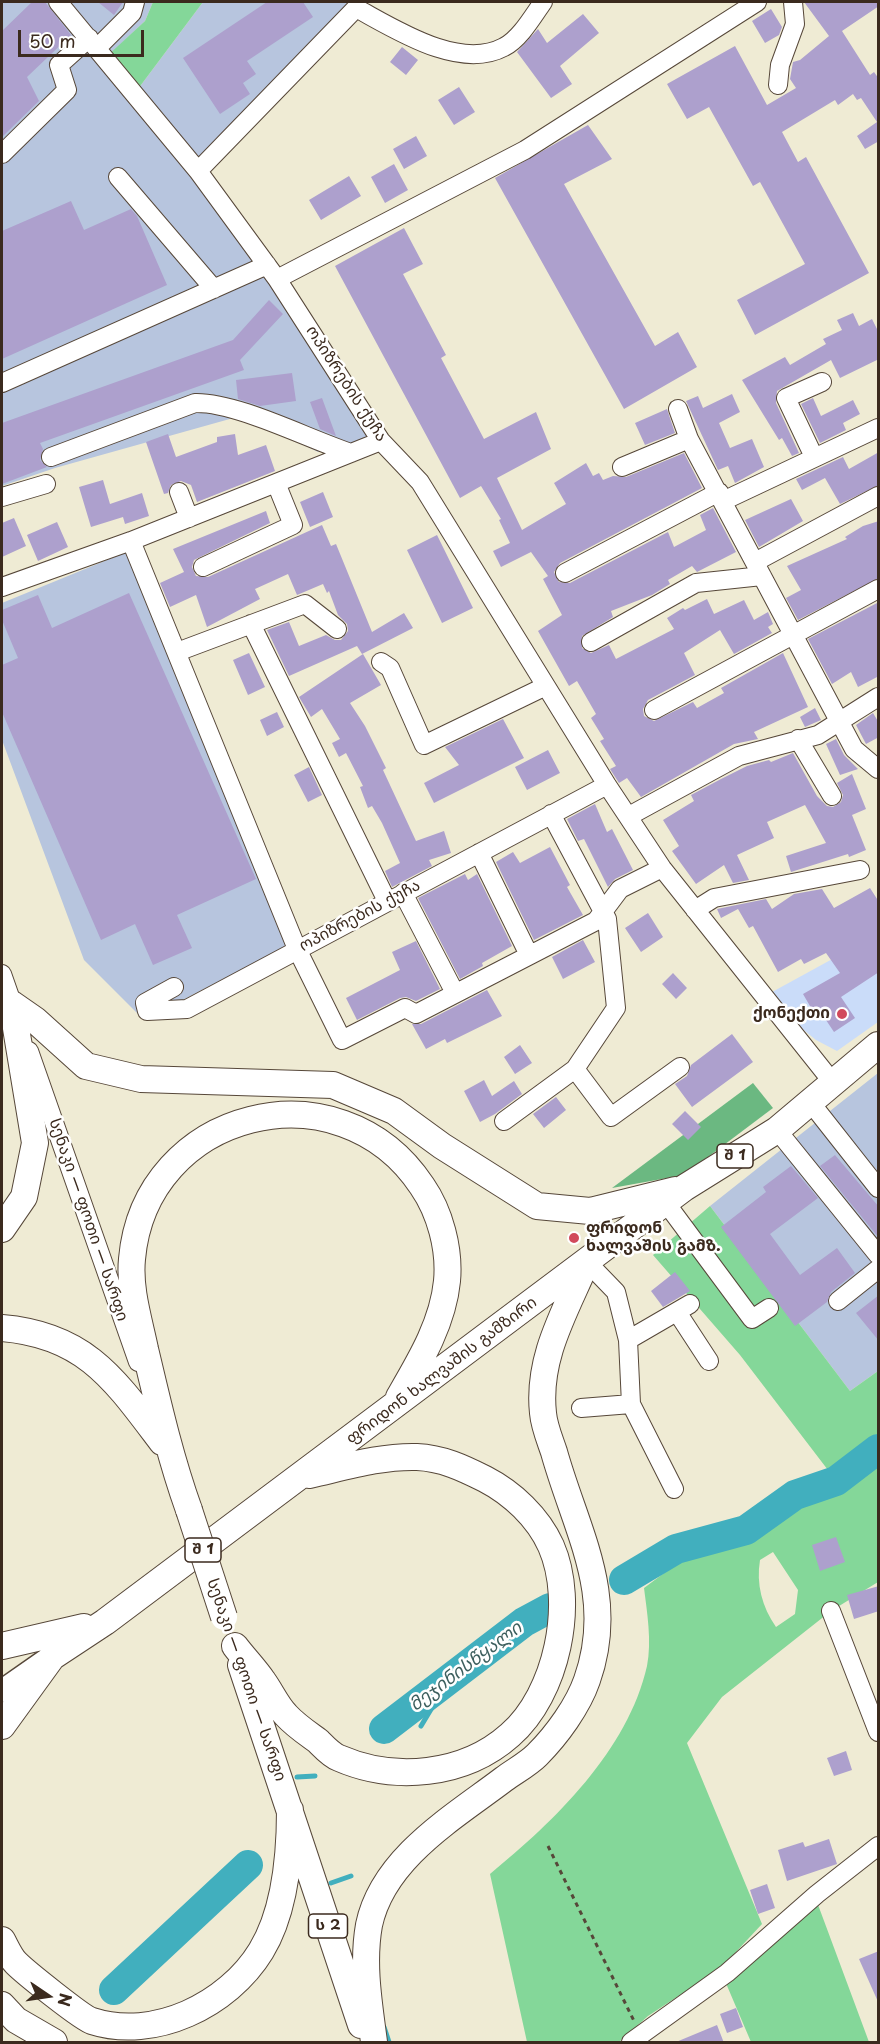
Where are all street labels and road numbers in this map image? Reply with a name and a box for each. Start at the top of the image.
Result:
street label: ოპიზრების ქუჩა [301,322,391,446]
street label: ოპიზრების ქუჩა [296,876,424,956]
street label: სენაკი — ფოთი — სარფი [44,1116,132,1324]
road number: შ 1 [717,1144,753,1168]
street label: ფრიდონ ხალვაშის გამზირი [343,1293,541,1449]
road number: შ 1 [185,1538,221,1562]
street label: სენაკი — ფოთი — სარფი [202,1576,290,1784]
road number: ს 2 [308,1914,348,1938]

